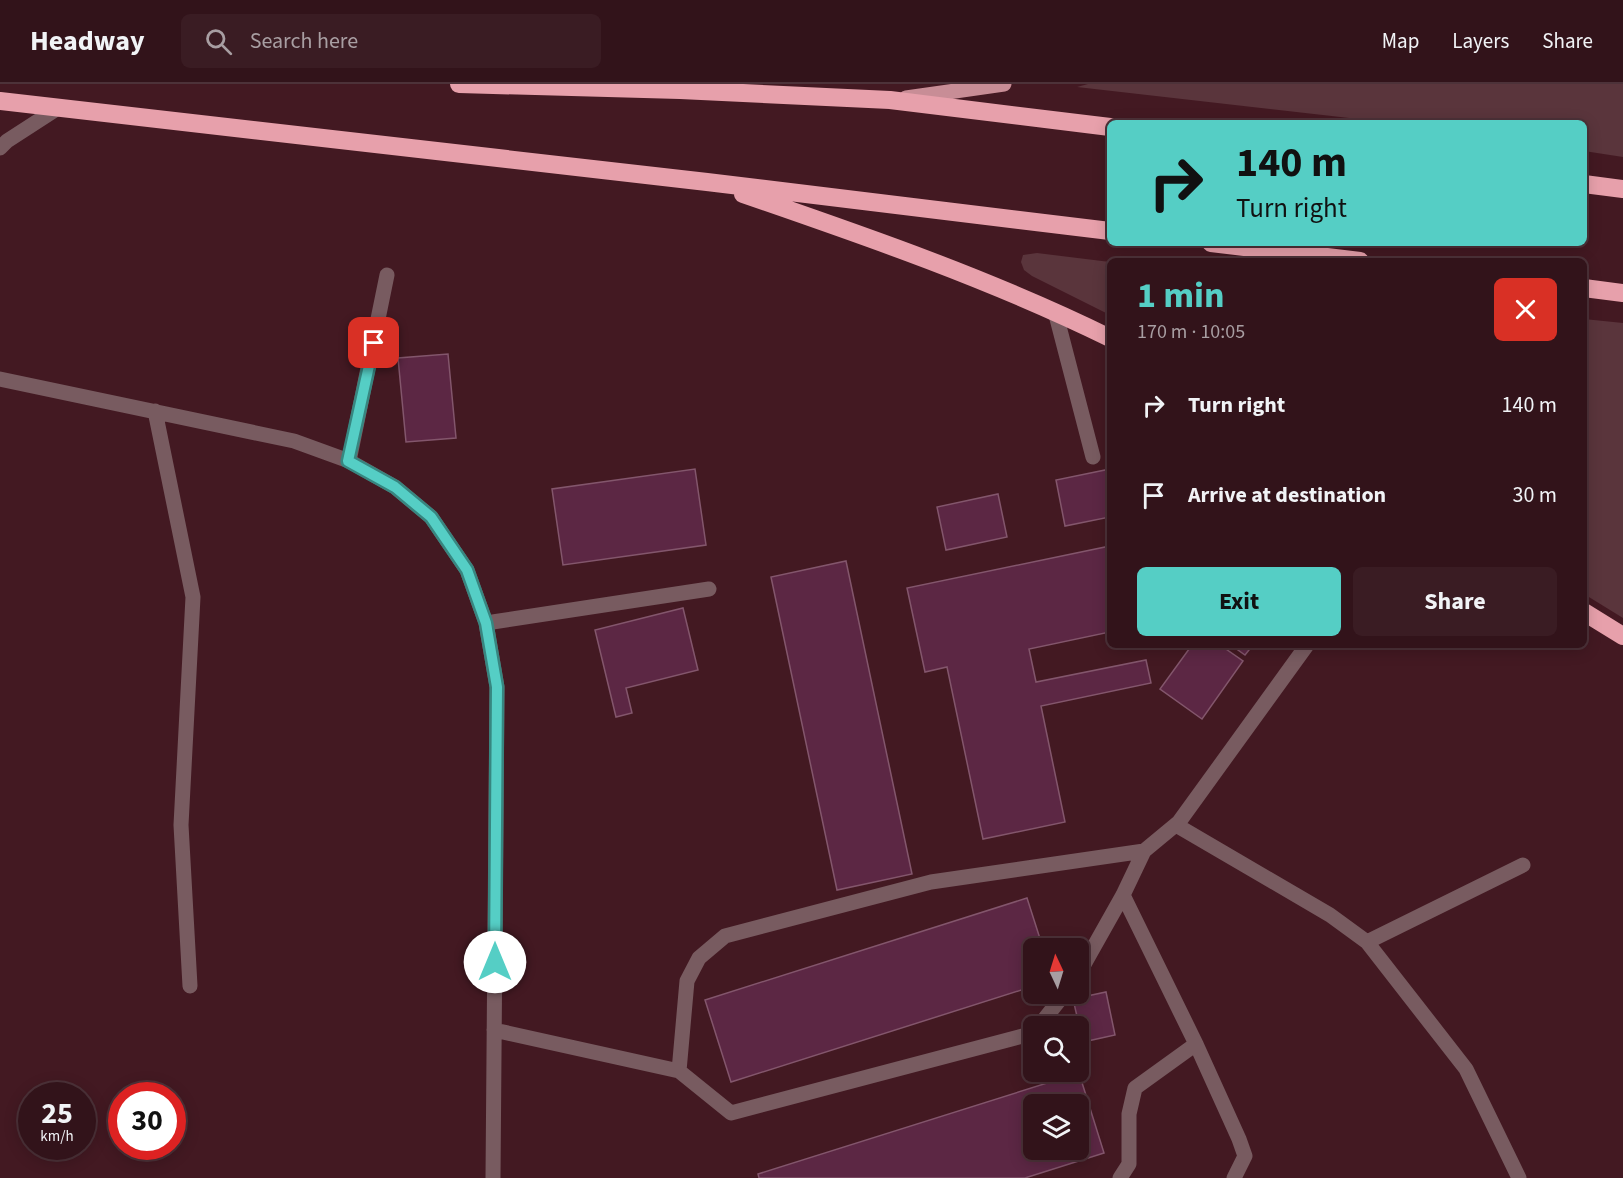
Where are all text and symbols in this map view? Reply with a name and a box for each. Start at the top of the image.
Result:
search box [181,14,601,68]
text: Headway [30,21,145,61]
icon: search [202,25,235,58]
text: Search here [250,25,358,57]
text: Map [1382,26,1419,56]
text: Layers [1452,26,1509,56]
text: Share [1542,26,1593,56]
text: 140 m [1236,133,1347,193]
icon: right [1137,144,1215,222]
text: Turn right [1236,189,1347,228]
text: 1 min [1137,270,1225,321]
button: close [1494,278,1557,341]
pin [348,317,399,368]
text: 170 m · 10:05 [1137,318,1245,346]
icon: arrive [357,326,390,359]
icon: right [1137,389,1170,422]
text: Turn right [1188,389,1285,421]
text: 140 m [1502,389,1557,421]
icon: arrive [1137,479,1170,512]
text: Arrive at destination [1188,479,1386,511]
text: 30 m [1512,479,1557,511]
button: Exit [1137,567,1341,636]
button: Share [1353,567,1557,636]
position arrow [463,930,527,994]
north arrow [1023,938,1089,1004]
map controls [1023,938,1089,1160]
button: search [1023,1016,1089,1082]
speed limit sign: 30 [108,1082,186,1160]
text: 25 [41,1092,73,1135]
button: layers [1023,1094,1089,1160]
text: km/h [40,1126,74,1147]

